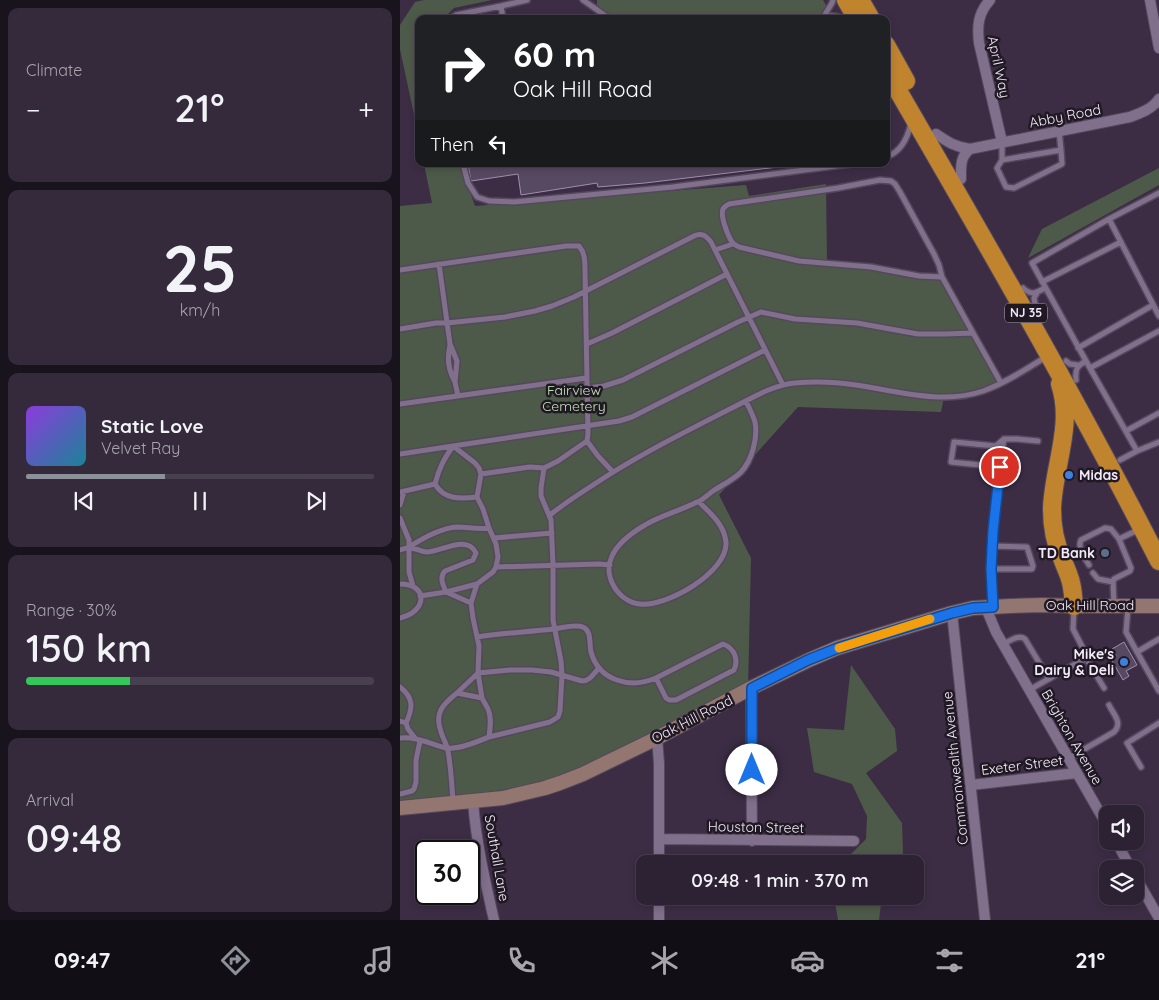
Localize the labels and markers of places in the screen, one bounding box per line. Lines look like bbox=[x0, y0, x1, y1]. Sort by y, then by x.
pin bbox=[979, 446, 1021, 488]
place label: Midas bbox=[1079, 466, 1118, 484]
marker: Midas bbox=[1063, 469, 1075, 481]
place label: TD Bank bbox=[1038, 544, 1095, 562]
marker: TD Bank bbox=[1099, 547, 1111, 559]
place label: Mike's Dairy & Deli bbox=[1034, 645, 1114, 679]
marker: Mike's Dairy & Deli bbox=[1118, 656, 1130, 668]

